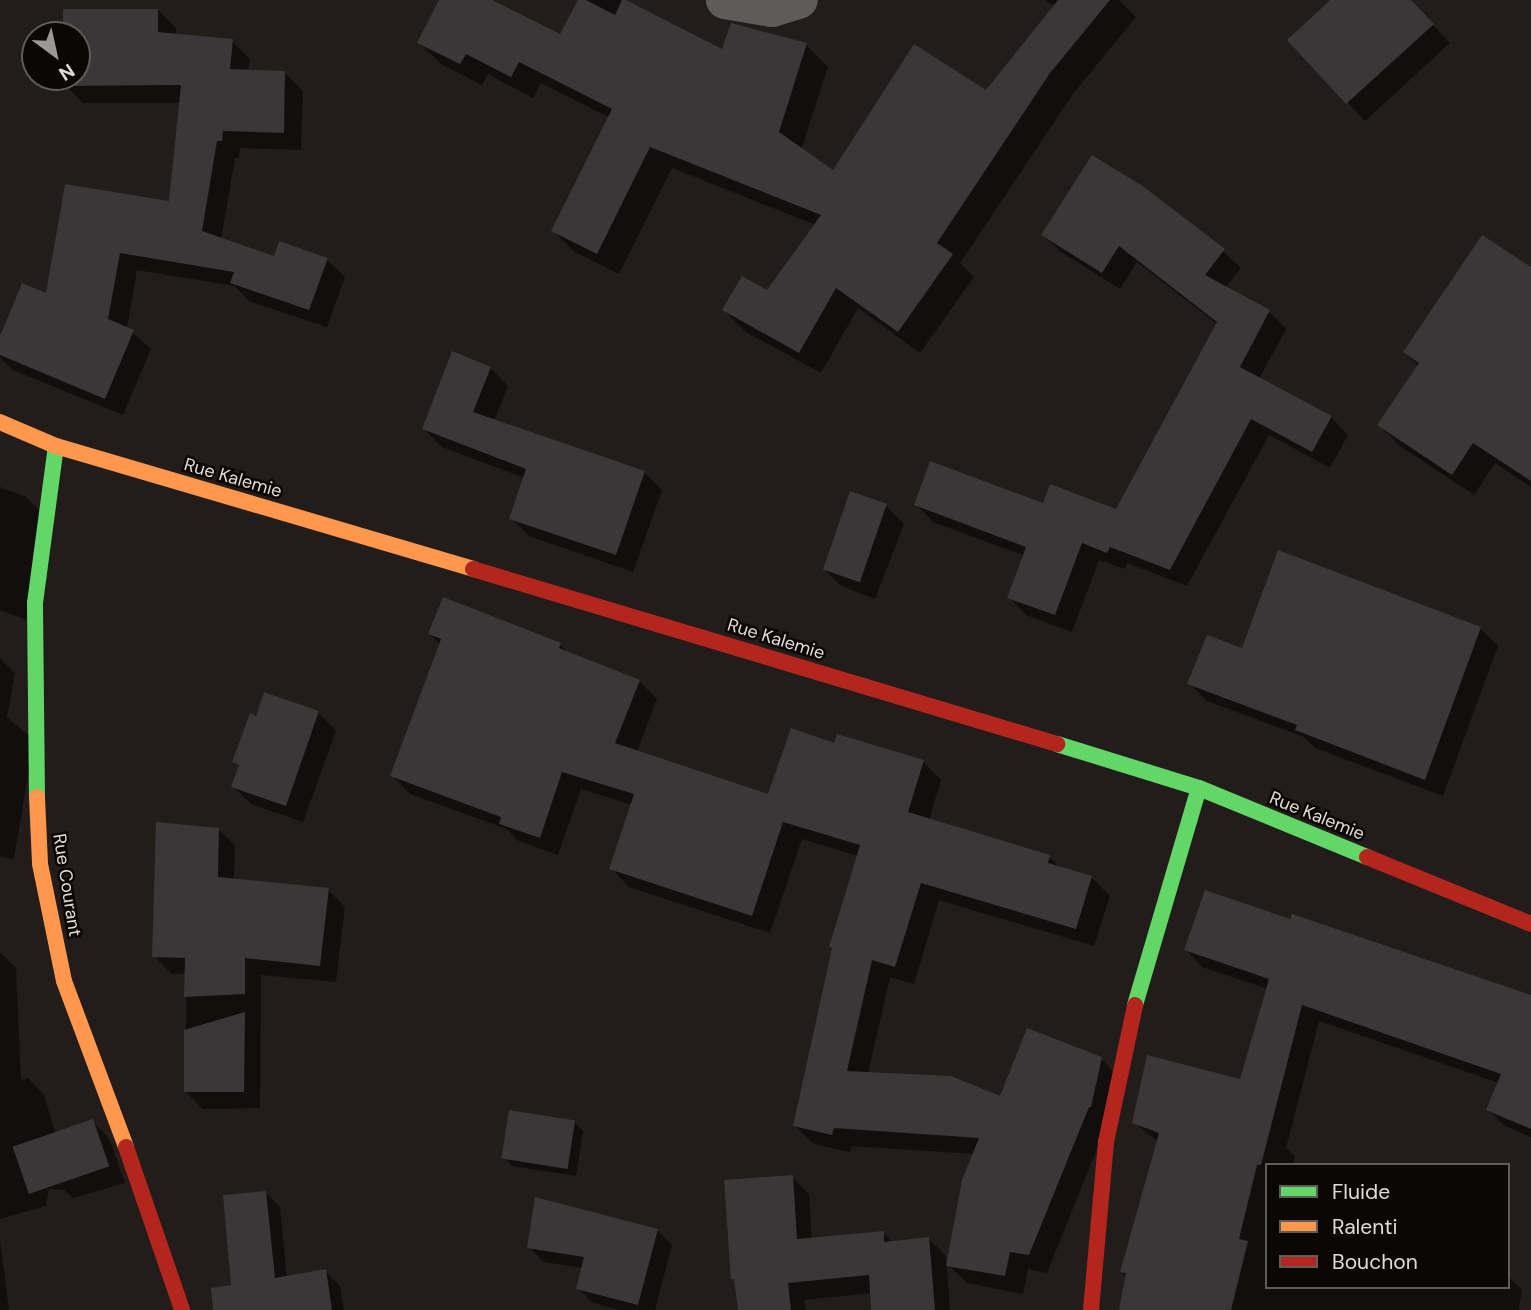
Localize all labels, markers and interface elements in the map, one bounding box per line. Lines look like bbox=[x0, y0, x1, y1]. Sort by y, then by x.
north arrow bbox=[21, 21, 91, 91]
text: N bbox=[54, 58, 79, 87]
street label: Rue Kalemie bbox=[182, 454, 284, 502]
street label: Rue Kalemie bbox=[725, 614, 827, 664]
street label: Rue Kalemie bbox=[1266, 787, 1368, 845]
street label: Rue Courant bbox=[48, 832, 86, 938]
legend bbox=[1265, 1163, 1510, 1289]
text: Fluide bbox=[1332, 1178, 1390, 1206]
text: Ralenti bbox=[1332, 1213, 1398, 1241]
text: Bouchon bbox=[1332, 1248, 1418, 1276]

